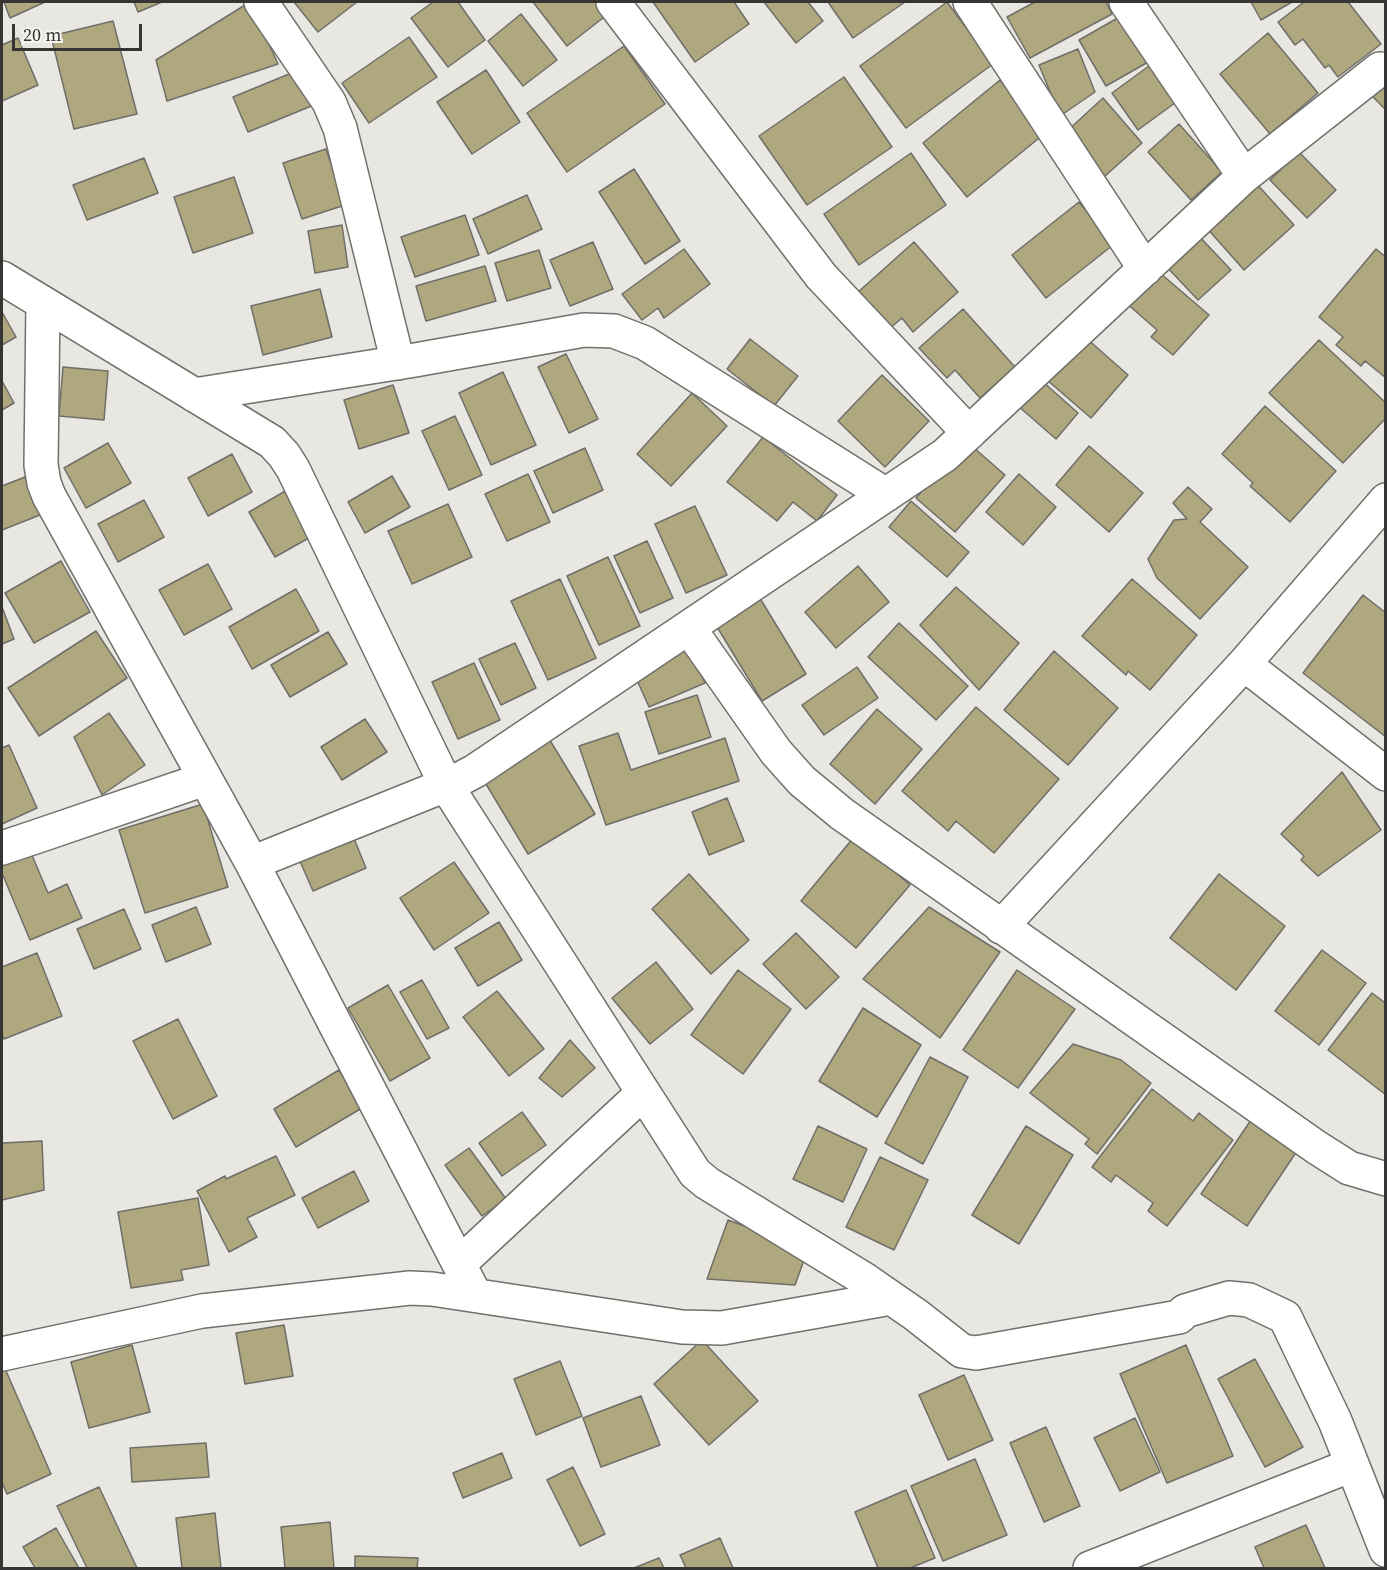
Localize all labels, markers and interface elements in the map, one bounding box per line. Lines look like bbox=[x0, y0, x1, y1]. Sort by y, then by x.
scale bar bbox=[15, 12, 146, 50]
text: 20 m bbox=[23, 22, 61, 47]

